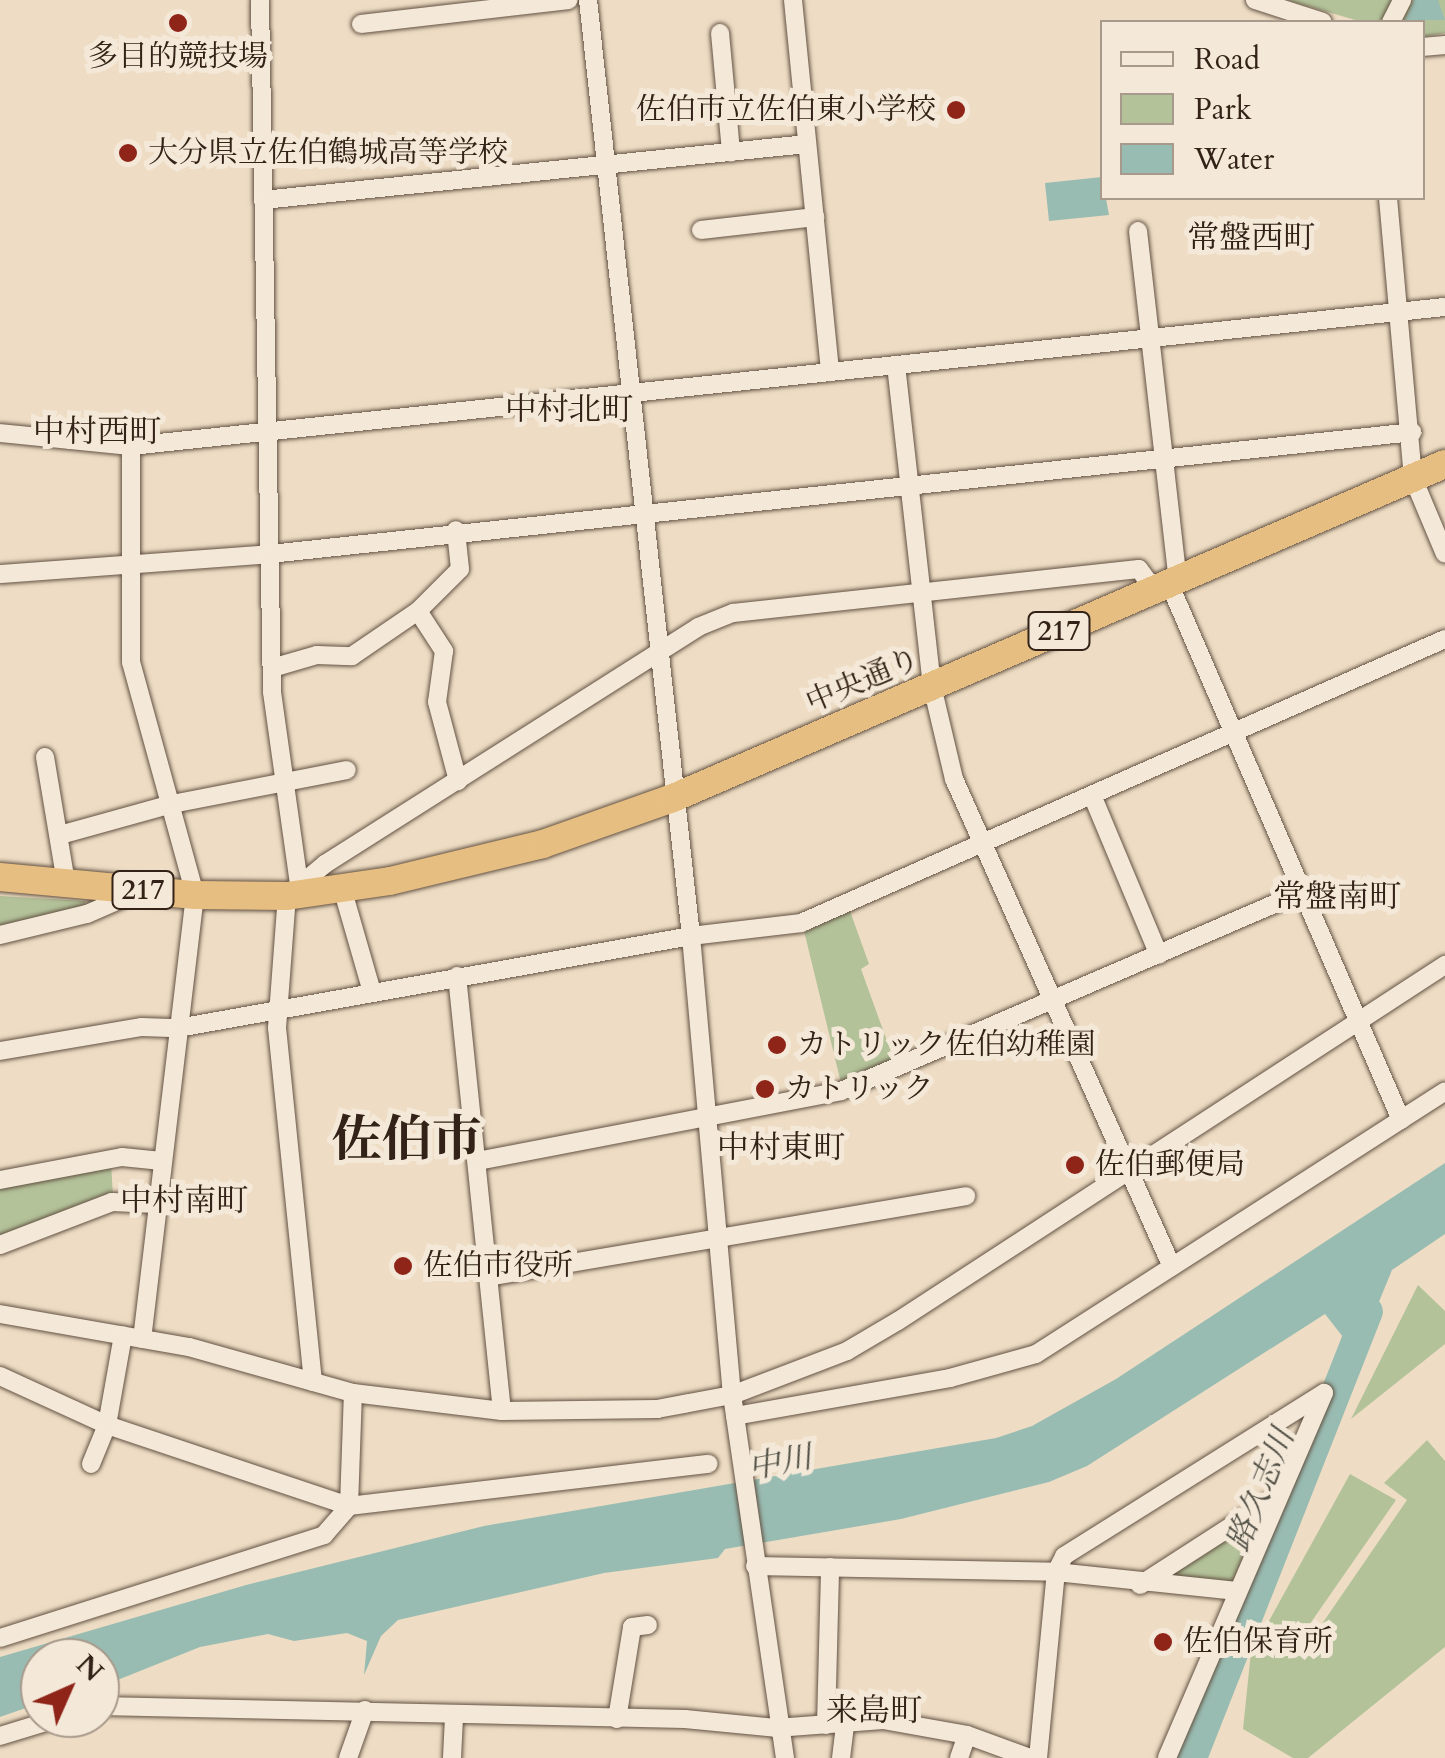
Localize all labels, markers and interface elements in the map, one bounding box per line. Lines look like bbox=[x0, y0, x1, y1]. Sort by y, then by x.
marker: 多目的競技場 bbox=[167, 12, 189, 34]
legend bbox=[1100, 20, 1425, 200]
place label: 多目的競技場 bbox=[88, 39, 268, 75]
text: Road bbox=[1194, 39, 1260, 80]
text: Park bbox=[1194, 89, 1252, 130]
place label: 佐伯市立佐伯東小学校 bbox=[636, 92, 936, 128]
marker: 佐伯市立佐伯東小学校 bbox=[945, 99, 967, 121]
place label: 大分県立佐伯鶴城高等学校 bbox=[148, 135, 508, 171]
text: Water bbox=[1194, 139, 1274, 180]
marker: 大分県立佐伯鶴城高等学校 bbox=[117, 142, 139, 164]
district label: 常盤西町 bbox=[1187, 219, 1315, 257]
district label: 中村北町 bbox=[505, 391, 633, 429]
district label: 中村西町 bbox=[33, 413, 161, 451]
road number: 217 bbox=[1026, 608, 1092, 654]
street label: 中央通り bbox=[801, 641, 925, 721]
road number: 217 bbox=[110, 867, 176, 913]
district label: 常盤南町 bbox=[1273, 878, 1401, 916]
place label: カトリック佐伯幼稚園 bbox=[797, 1027, 1097, 1063]
marker: カトリック佐伯幼稚園 bbox=[766, 1034, 788, 1056]
place label: カトリック bbox=[785, 1071, 935, 1107]
marker: カトリック bbox=[754, 1078, 776, 1100]
district label: 佐伯市 bbox=[332, 1111, 482, 1171]
district label: 中村東町 bbox=[717, 1129, 845, 1167]
place label: 佐伯郵便局 bbox=[1095, 1147, 1245, 1183]
marker: 佐伯郵便局 bbox=[1064, 1154, 1086, 1176]
district label: 中村南町 bbox=[120, 1182, 248, 1220]
place label: 佐伯市役所 bbox=[423, 1248, 573, 1284]
marker: 佐伯市役所 bbox=[392, 1255, 414, 1277]
water label: 路久志川 bbox=[1219, 1423, 1303, 1557]
water label: 中川 bbox=[745, 1438, 815, 1488]
place label: 佐伯保育所 bbox=[1183, 1624, 1333, 1660]
marker: 佐伯保育所 bbox=[1152, 1631, 1174, 1653]
north arrow bbox=[20, 1638, 120, 1738]
text: N bbox=[68, 1646, 112, 1690]
district label: 来島町 bbox=[826, 1692, 922, 1730]

